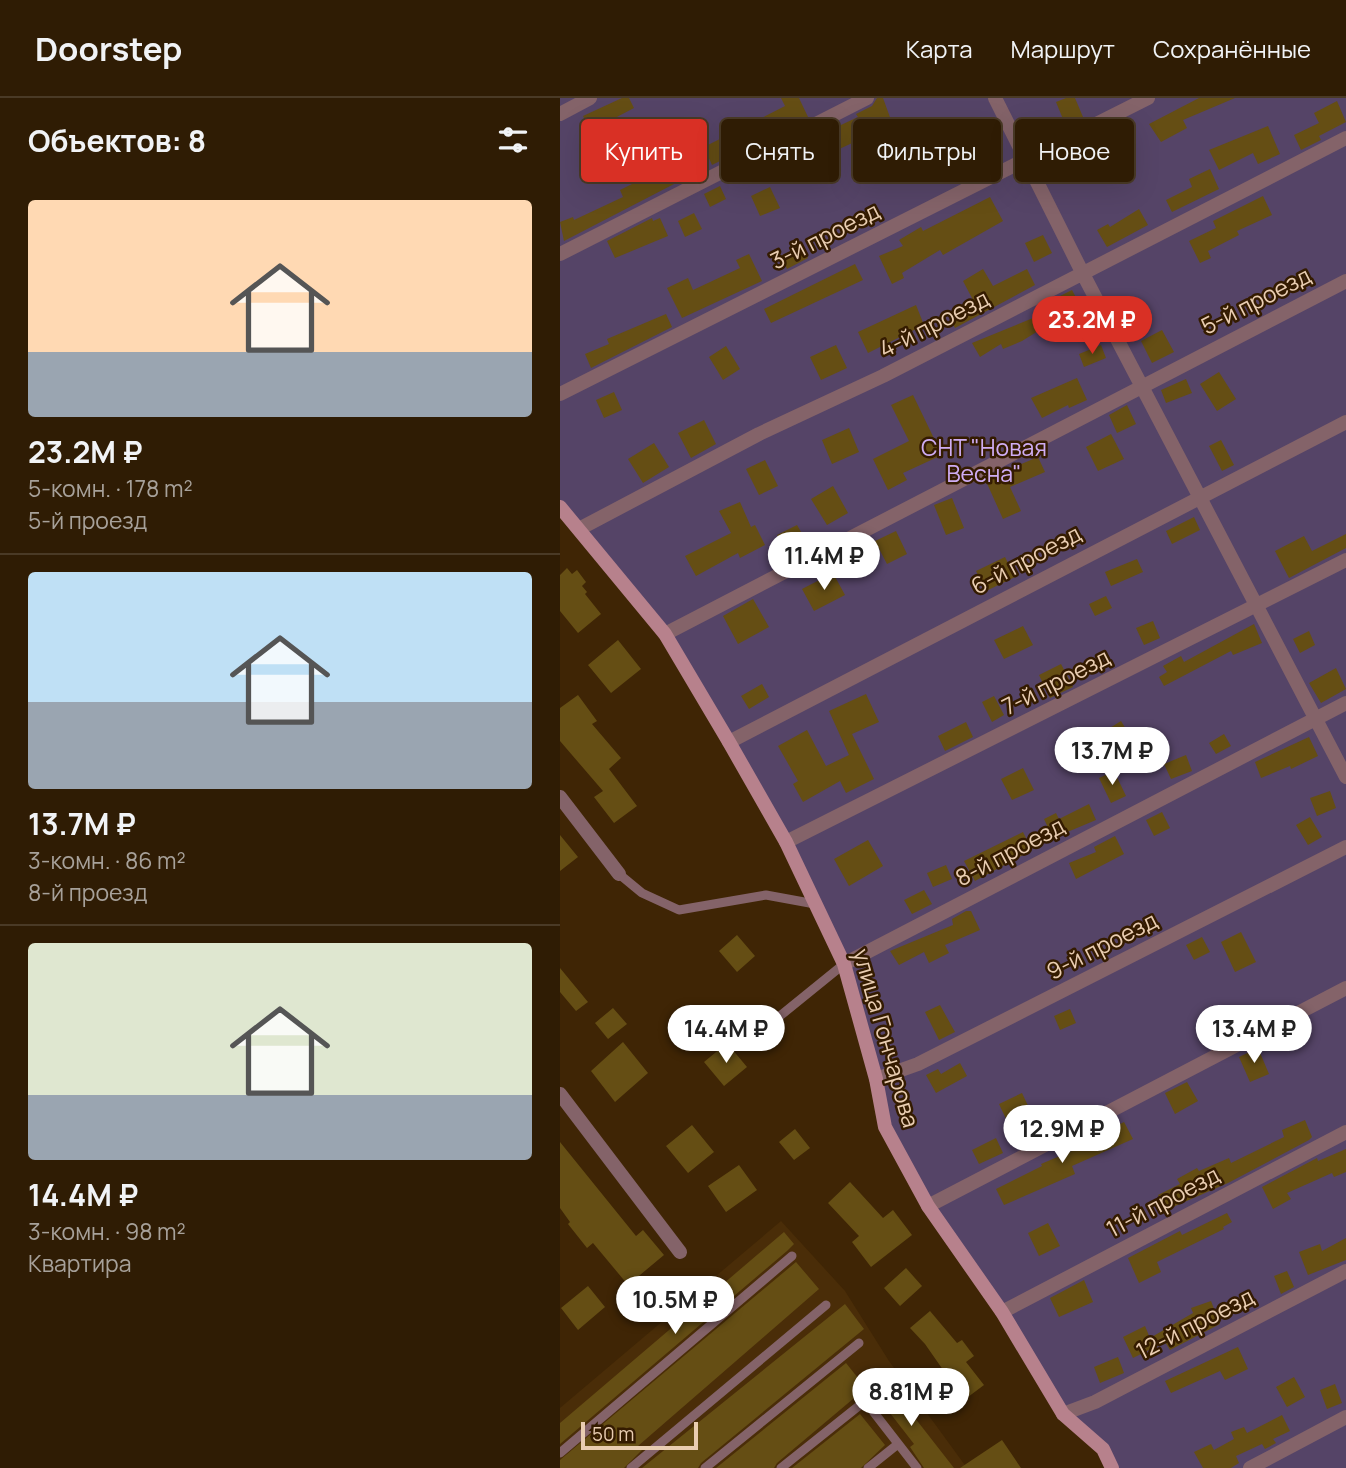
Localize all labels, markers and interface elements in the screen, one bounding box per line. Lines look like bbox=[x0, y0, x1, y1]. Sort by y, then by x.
text: Doorstep bbox=[35, 26, 182, 71]
text: Карта bbox=[906, 32, 973, 65]
text: Маршрут bbox=[1011, 32, 1115, 65]
text: Сохранённые bbox=[1153, 32, 1311, 65]
chip: Купить bbox=[581, 119, 707, 182]
chip: Снять bbox=[721, 119, 839, 182]
chip: Фильтры bbox=[853, 119, 1001, 182]
chip: Новое bbox=[1015, 119, 1134, 182]
text: Объектов: 8 bbox=[28, 120, 206, 161]
icon: filters bbox=[494, 121, 532, 159]
street label: 3-й проезд bbox=[764, 194, 885, 276]
icon: home bbox=[217, 245, 343, 371]
street label: 5-й проезд bbox=[1195, 259, 1316, 341]
street label: 4-й проезд bbox=[873, 282, 994, 365]
pin: 23.2M ₽ bbox=[1027, 296, 1157, 356]
text: 23.2M ₽ bbox=[1048, 303, 1136, 335]
text: 23.2M ₽ bbox=[28, 431, 142, 472]
park label: СНТ "Новая Весна" bbox=[921, 431, 1047, 489]
text: 5-комн. · 178 m² bbox=[28, 472, 193, 504]
text: 5-й проезд bbox=[28, 504, 147, 536]
street label: 6-й проезд bbox=[965, 517, 1086, 601]
pin: 11.4M ₽ bbox=[759, 532, 889, 592]
text: 11.4M ₽ bbox=[784, 539, 864, 571]
icon: home bbox=[217, 617, 343, 743]
street label: 7-й проезд bbox=[996, 640, 1115, 722]
pin: 13.7M ₽ bbox=[1047, 728, 1177, 787]
text: 13.7M ₽ bbox=[1071, 734, 1153, 766]
text: 13.7M ₽ bbox=[28, 803, 136, 844]
street label: 8-й проезд bbox=[949, 809, 1070, 893]
text: 3-комн. · 86 m² bbox=[28, 844, 186, 876]
text: 8-й проезд bbox=[28, 876, 147, 908]
street label: 9-й проезд bbox=[1041, 903, 1163, 987]
street label: улица Гончарова bbox=[846, 945, 928, 1131]
icon: home bbox=[217, 988, 343, 1114]
pin: 14.4M ₽ bbox=[661, 1006, 791, 1065]
pin: 13.4M ₽ bbox=[1189, 1006, 1319, 1065]
text: 14.4M ₽ bbox=[684, 1012, 768, 1044]
text: 13.4M ₽ bbox=[1212, 1012, 1296, 1044]
pin: 12.9M ₽ bbox=[997, 1105, 1127, 1165]
text: 12.9M ₽ bbox=[1019, 1112, 1105, 1144]
street label: 11-й проезд bbox=[1100, 1158, 1225, 1244]
text: 14.4M ₽ bbox=[28, 1174, 138, 1215]
text: 3-комн. · 98 m² bbox=[28, 1215, 186, 1247]
text: Квартира bbox=[28, 1247, 132, 1279]
pin: 10.5M ₽ bbox=[610, 1276, 740, 1336]
street label: 12-й проезд bbox=[1130, 1280, 1259, 1366]
text: 10.5M ₽ bbox=[632, 1283, 718, 1315]
pin: 8.81M ₽ bbox=[846, 1368, 976, 1428]
text: 8.81M ₽ bbox=[868, 1375, 954, 1407]
scale bar bbox=[581, 1419, 698, 1451]
text: 50 m bbox=[592, 1421, 634, 1447]

